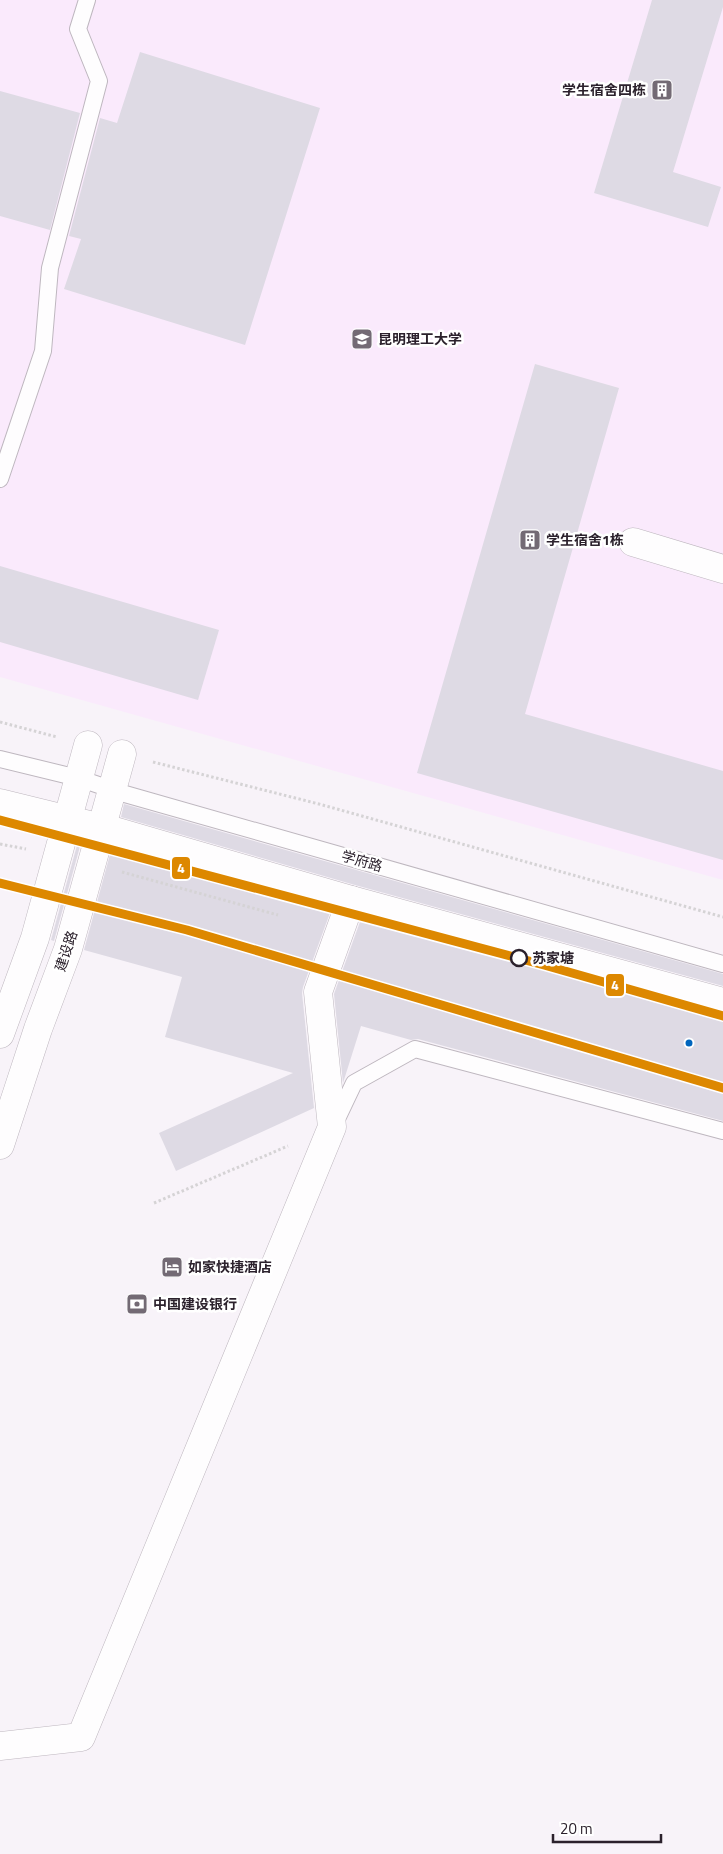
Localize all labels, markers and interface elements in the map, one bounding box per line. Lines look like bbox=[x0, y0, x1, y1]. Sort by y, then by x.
building icon: 学生宿舍四栋 bbox=[650, 78, 674, 102]
place label: 学生宿舍四栋 bbox=[562, 79, 646, 100]
school or university icon: 昆明理工大学 bbox=[350, 327, 374, 351]
place label: 昆明理工大学 bbox=[378, 328, 462, 349]
building icon: 学生宿舍1栋 bbox=[518, 528, 542, 552]
place label: 学生宿舍1栋 bbox=[546, 529, 624, 550]
street label: 学府路 bbox=[339, 845, 385, 876]
line badge: 4 bbox=[171, 856, 191, 880]
text: 4 bbox=[177, 857, 185, 878]
street label: 建设路 bbox=[49, 928, 82, 974]
place label: 苏家塘 bbox=[532, 947, 574, 968]
marker: 苏家塘 bbox=[510, 949, 528, 967]
line badge: 4 bbox=[605, 973, 625, 997]
text: 4 bbox=[611, 974, 619, 995]
unlabelled marker bbox=[684, 1038, 694, 1048]
hotel icon: 如家快捷酒店 bbox=[160, 1255, 184, 1279]
place label: 如家快捷酒店 bbox=[188, 1256, 272, 1277]
bank icon: 中国建设银行 bbox=[125, 1292, 149, 1316]
place label: 中国建设银行 bbox=[153, 1293, 237, 1314]
scale bar bbox=[553, 1812, 660, 1844]
text: 20 m bbox=[560, 1817, 593, 1840]

